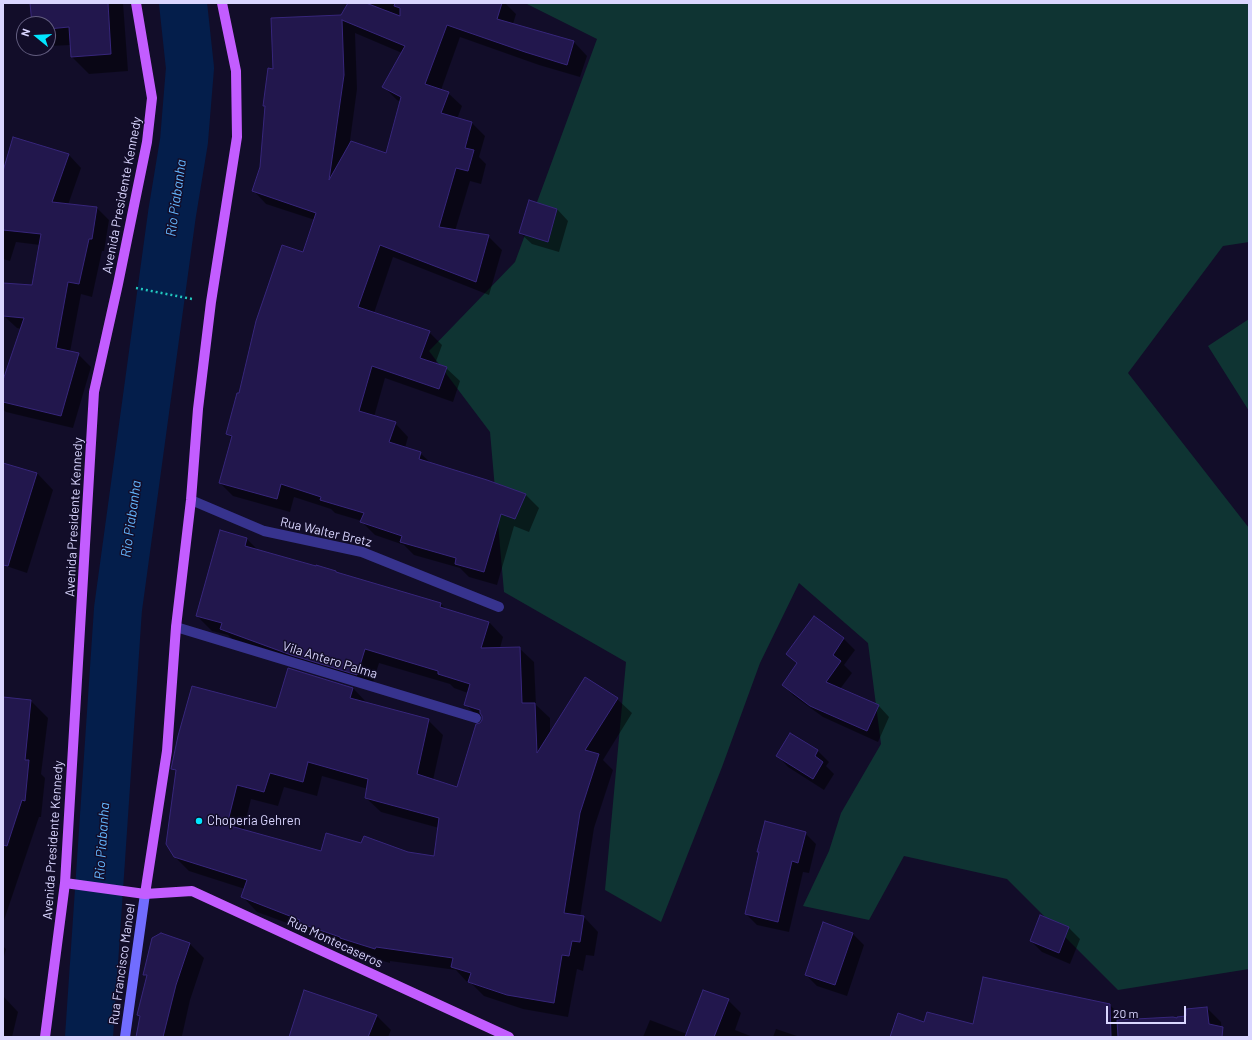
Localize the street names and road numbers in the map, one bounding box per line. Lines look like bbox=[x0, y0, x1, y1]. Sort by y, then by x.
street label: Avenida Presidente Kennedy bbox=[99, 115, 145, 275]
street label: Avenida Presidente Kennedy bbox=[62, 437, 86, 597]
street label: Rua Walter Bretz bbox=[279, 514, 373, 550]
street label: Vila Antero Palma bbox=[281, 638, 379, 682]
street label: Avenida Presidente Kennedy bbox=[40, 760, 66, 920]
street label: Rua Francisco Manoel bbox=[106, 902, 138, 1026]
street label: Rua Montecaseros bbox=[285, 913, 385, 971]

